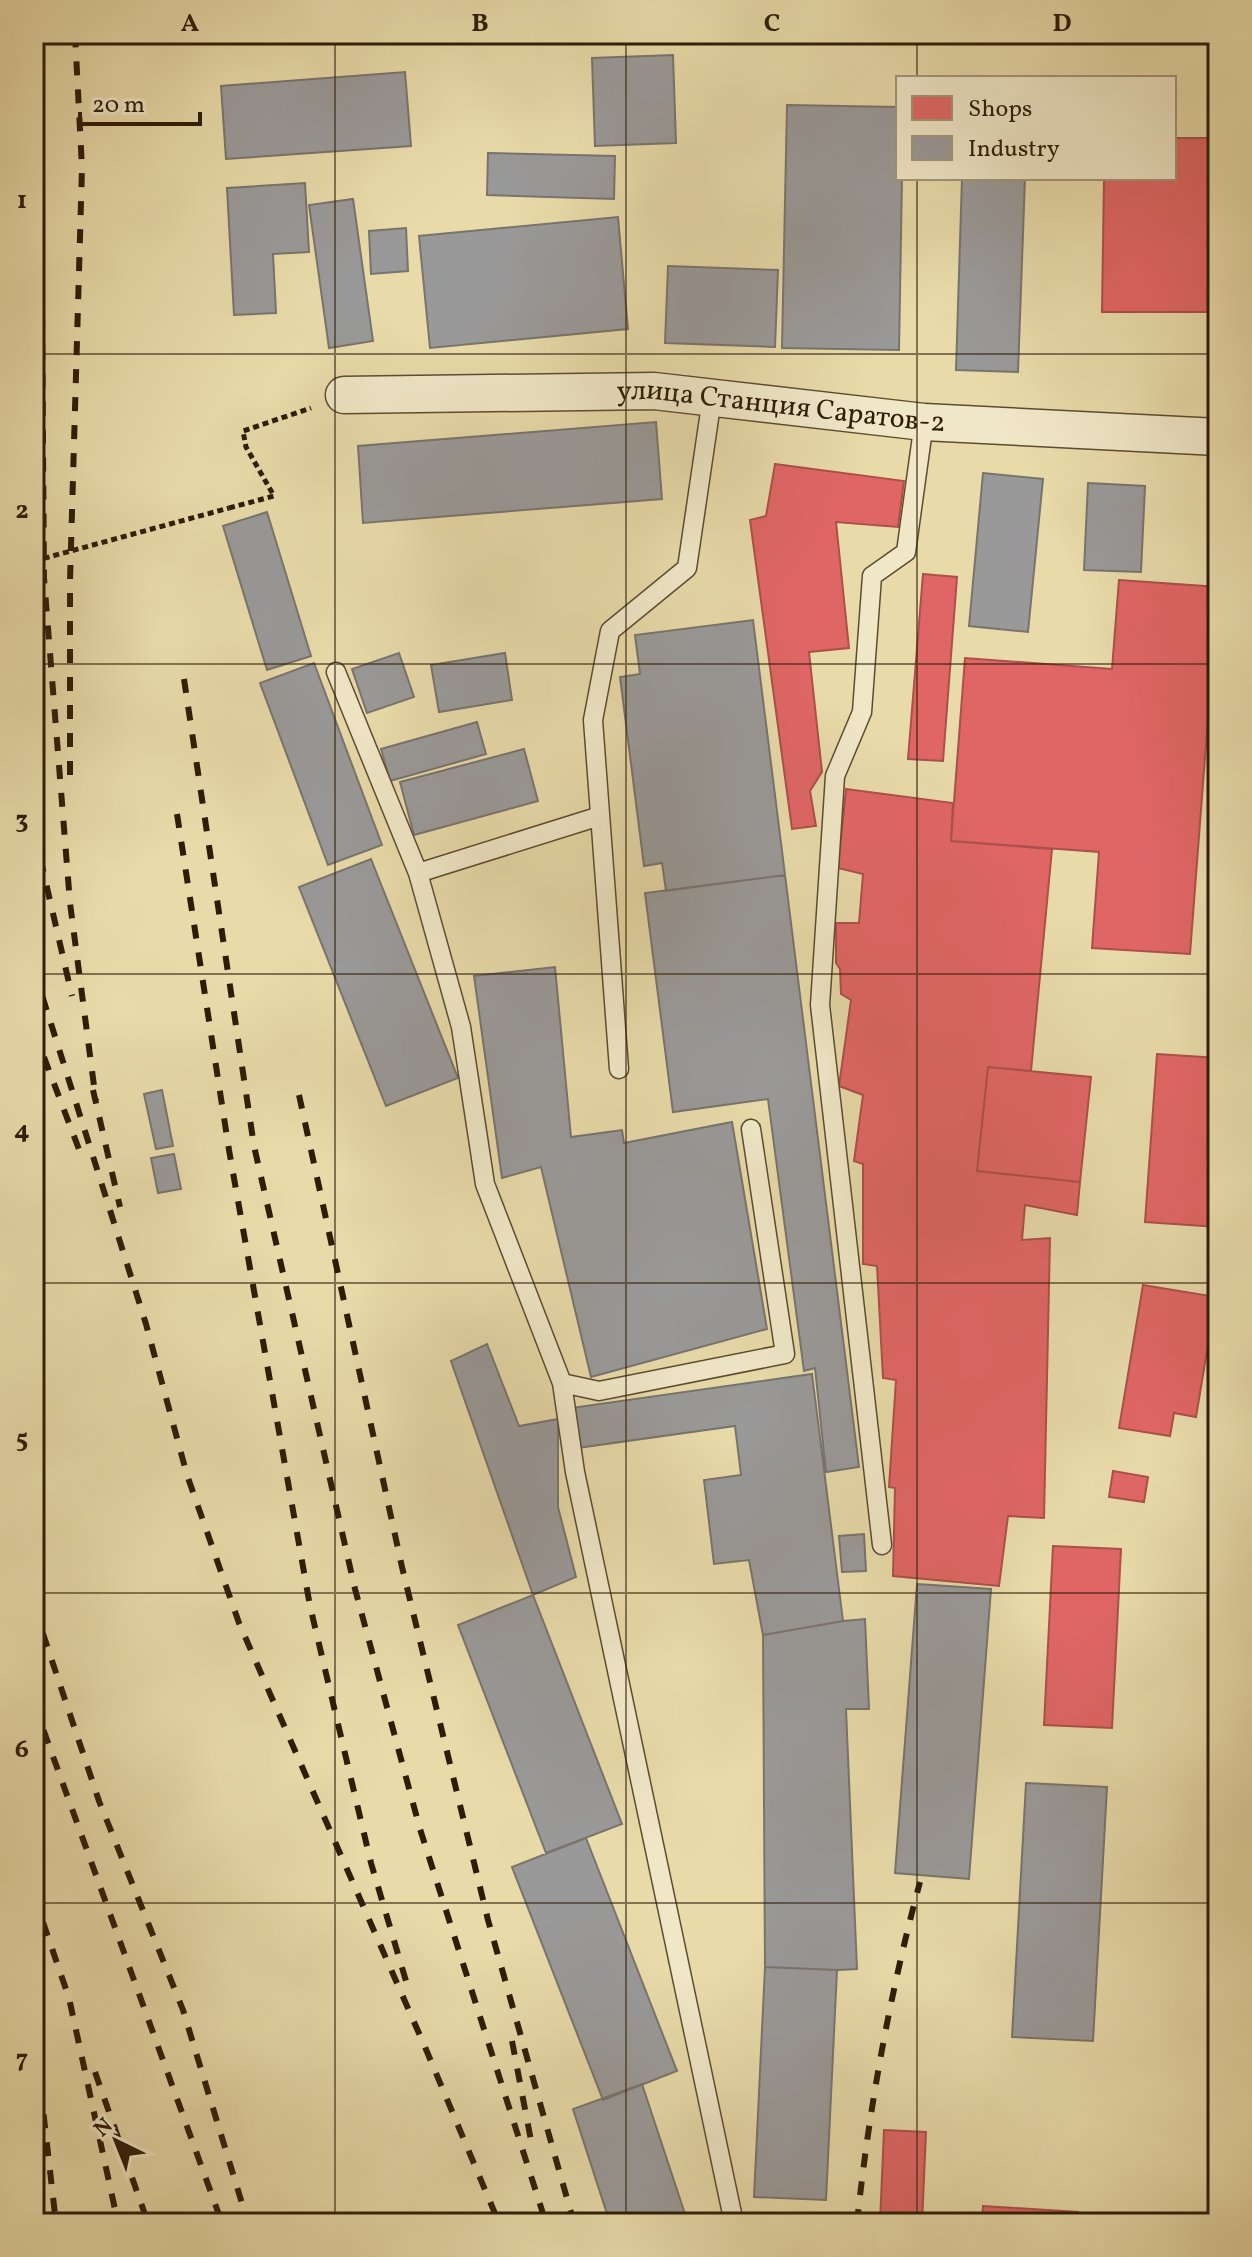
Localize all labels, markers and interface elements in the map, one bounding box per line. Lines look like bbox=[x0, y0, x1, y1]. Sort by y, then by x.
text: A bbox=[181, 6, 200, 42]
text: B bbox=[471, 6, 489, 42]
text: C bbox=[764, 6, 780, 42]
text: D bbox=[1052, 6, 1072, 42]
scale bar bbox=[80, 76, 200, 126]
legend bbox=[896, 76, 1176, 180]
text: 20 m bbox=[92, 89, 145, 123]
text: Shops bbox=[968, 93, 1032, 127]
text: Industry bbox=[968, 133, 1060, 167]
text: 1 bbox=[17, 183, 27, 219]
street label: улица Станция Саратов-2 bbox=[616, 371, 947, 443]
text: 2 bbox=[15, 493, 29, 529]
text: 3 bbox=[15, 803, 29, 839]
text: 4 bbox=[14, 1113, 30, 1149]
text: 5 bbox=[16, 1422, 28, 1458]
text: 6 bbox=[15, 1732, 29, 1768]
text: 7 bbox=[16, 2042, 28, 2078]
north arrow bbox=[76, 2101, 156, 2181]
text: N bbox=[88, 2111, 120, 2145]

